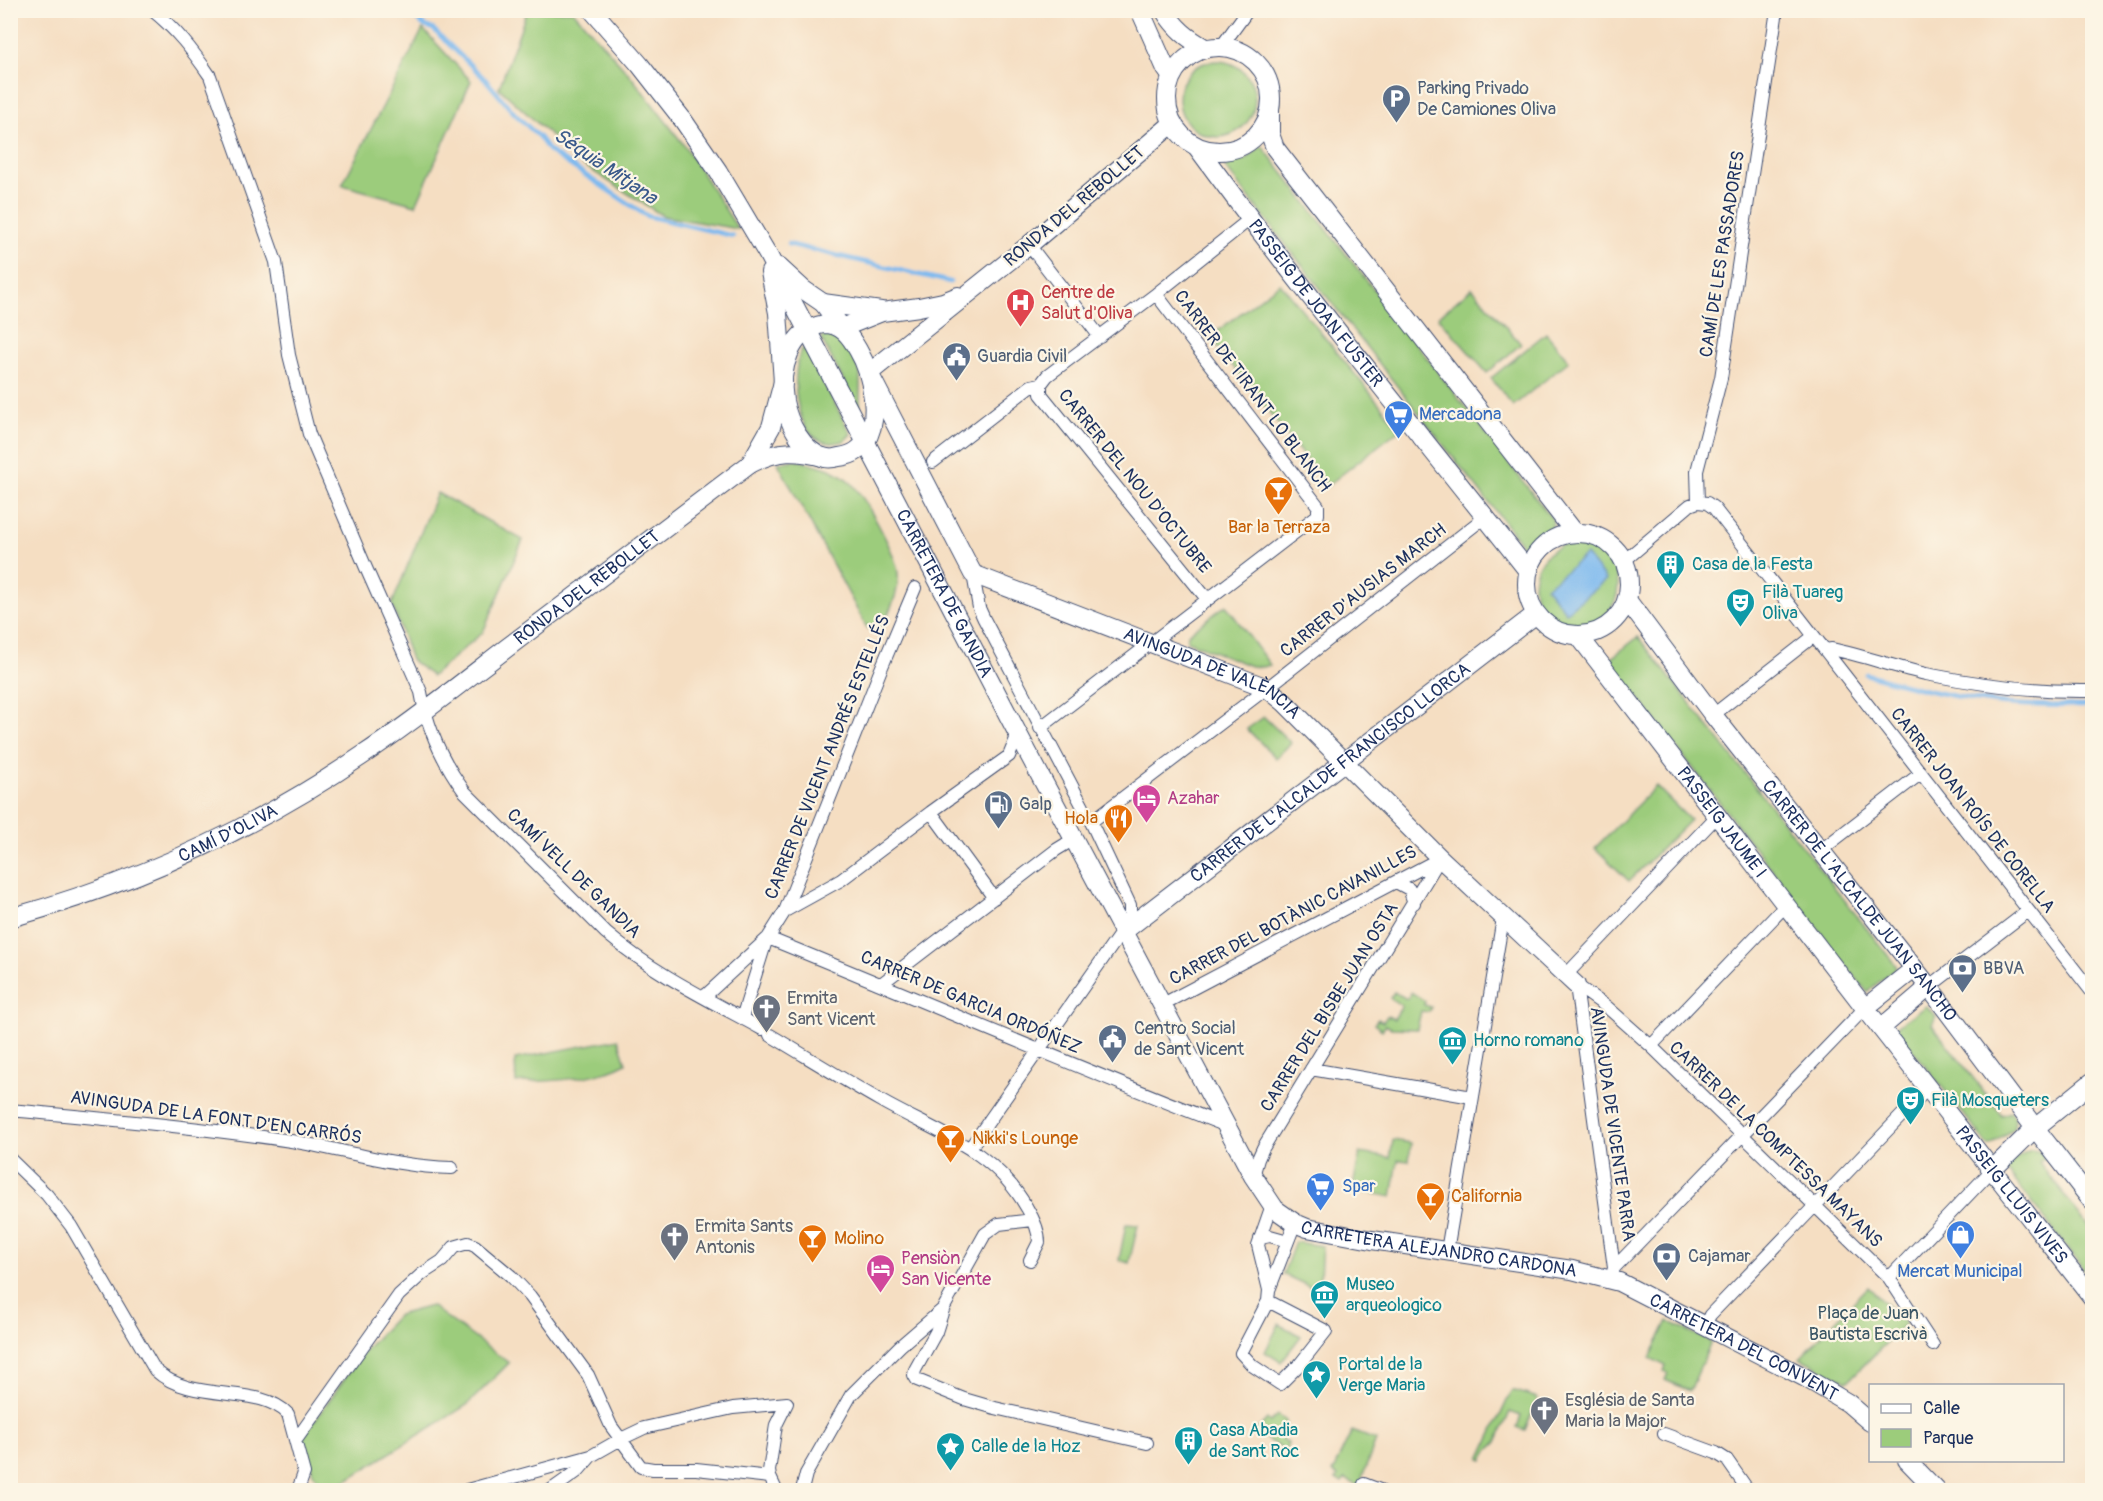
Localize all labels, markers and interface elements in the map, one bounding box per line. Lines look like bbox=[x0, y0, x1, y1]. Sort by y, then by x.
place label: Parking Privado De Camiones Oliva bbox=[1417, 77, 1556, 121]
parking icon: Parking Privado De Camiones Oliva bbox=[1380, 82, 1412, 124]
water label: Séquia Mitjana bbox=[549, 123, 663, 211]
street label: RONDA DEL REBOLLET bbox=[999, 141, 1149, 272]
street label: CAMÍ DE LES PASSADORES bbox=[1695, 149, 1750, 359]
street label: PASSEIG DE JOAN FUSTER bbox=[1243, 215, 1388, 392]
place label: Centre de Salut d'Oliva bbox=[1041, 281, 1133, 325]
hospital icon: Centre de Salut d'Oliva bbox=[1004, 286, 1036, 328]
street label: CARRER DE TIRANT LO BLANCH bbox=[1169, 286, 1336, 497]
public building icon: Guardia Civil bbox=[940, 340, 972, 382]
place label: Guardia Civil bbox=[977, 345, 1067, 368]
street label: CARRER DEL NOU D'OCTUBRE bbox=[1053, 384, 1216, 578]
supermarket icon: Mercadona bbox=[1382, 398, 1414, 440]
place label: Mercadona bbox=[1419, 403, 1501, 426]
bar icon: Bar la Terraza bbox=[1263, 474, 1295, 516]
street label: CARRETERA DE GANDIA bbox=[891, 505, 998, 682]
place label: Bar la Terraza bbox=[1228, 516, 1330, 539]
street label: CARRER D'AUSIAS MARCH bbox=[1275, 518, 1451, 663]
street label: RONDA DEL REBOLLET bbox=[509, 525, 664, 650]
building icon: Casa de la Festa bbox=[1655, 548, 1687, 590]
place label: Casa de la Festa bbox=[1692, 553, 1813, 576]
place label: Filà Tuareg Oliva bbox=[1762, 581, 1843, 625]
theatre icon: Filà Tuareg Oliva bbox=[1725, 586, 1757, 628]
street label: CARRER DE VICENT ANDRÉS ESTELLÉS bbox=[760, 612, 895, 903]
street label: AVINGUDA DE VALÈNCIA bbox=[1120, 622, 1306, 724]
street label: CARRER DE L'ALCALDE FRANCISCO LLORCA bbox=[1186, 658, 1475, 888]
street label: CARRER JOAN ROÍS DE CORELLA bbox=[1885, 703, 2060, 918]
street label: PASSEIG JAUME I bbox=[1671, 762, 1772, 883]
street label: CARRER DE L'ALCALDE JUAN SANCHO bbox=[1757, 775, 1962, 1026]
hotel icon: Azahar bbox=[1130, 782, 1162, 824]
place label: Azahar bbox=[1167, 787, 1220, 810]
fuel station icon: Galp bbox=[982, 788, 1014, 830]
place label: Galp bbox=[1019, 793, 1052, 816]
street label: CAMÍ D’OLIVA bbox=[175, 799, 282, 868]
restaurant icon: Hola bbox=[1103, 802, 1135, 844]
street label: CAMÍ VELL DE GANDIA bbox=[502, 803, 646, 943]
place label: Hola bbox=[1064, 807, 1098, 830]
street label: CARRER DEL BOTÀNIC CAVANILLES bbox=[1166, 840, 1421, 991]
street label: CARRER DEL BISBE JUAN OSTA bbox=[1255, 898, 1404, 1116]
street label: CARRER DE GARCIA ORDÓÑEZ bbox=[857, 944, 1085, 1060]
bank icon: BBVA bbox=[1946, 952, 1978, 994]
place label: BBVA bbox=[1983, 957, 2025, 980]
place label: Ermita Sant Vicent bbox=[787, 987, 876, 1031]
church icon: Ermita Sant Vicent bbox=[750, 992, 782, 1034]
street label: AVINGUDA DE VICENTE PARRA bbox=[1585, 1005, 1640, 1243]
place label: Centro Social de Sant Vicent bbox=[1134, 1017, 1245, 1061]
public building icon: Centro Social de Sant Vicent bbox=[1097, 1022, 1129, 1064]
museum icon: Horno romano bbox=[1436, 1024, 1468, 1066]
place label: Horno romano bbox=[1473, 1029, 1584, 1052]
street label: CARRER DE LA COMPTESSA MAYANS bbox=[1664, 1036, 1887, 1253]
theatre icon: Filà Mosqueters bbox=[1894, 1084, 1926, 1126]
street label: AVINGUDA DE LA FONT D'EN CARRÓS bbox=[69, 1085, 363, 1149]
place label: Filà Mosqueters bbox=[1931, 1089, 2049, 1112]
street label: PASSEIG LLUIS VIVES bbox=[1950, 1121, 2073, 1269]
bar icon: Nikki's Lounge bbox=[935, 1122, 967, 1164]
place label: Nikki's Lounge bbox=[972, 1127, 1078, 1150]
supermarket icon: Spar bbox=[1305, 1170, 1337, 1212]
place label: Spar bbox=[1342, 1175, 1376, 1198]
bar icon: California bbox=[1414, 1180, 1446, 1222]
place label: California bbox=[1451, 1185, 1522, 1208]
place label: Ermita Sants Antonis bbox=[695, 1215, 793, 1259]
street label: CARRETERA ALEJANDRO CARDONA bbox=[1297, 1216, 1579, 1283]
shop icon: Mercat Municipal bbox=[1944, 1218, 1976, 1260]
church icon: Ermita Sants Antonis bbox=[658, 1220, 690, 1262]
bar icon: Molino bbox=[797, 1222, 829, 1264]
place label: Molino bbox=[834, 1227, 884, 1250]
bank icon: Cajamar bbox=[1651, 1240, 1683, 1282]
place label: Cajamar bbox=[1688, 1245, 1751, 1268]
place label: Pensiòn San Vicente bbox=[901, 1247, 991, 1291]
hotel icon: Pensiòn San Vicente bbox=[864, 1252, 896, 1294]
place label: Mercat Municipal bbox=[1897, 1260, 2023, 1283]
place label: Museo arqueologico bbox=[1346, 1273, 1442, 1317]
museum icon: Museo arqueologico bbox=[1309, 1278, 1341, 1320]
street label: CARRETERA DEL CONVENT bbox=[1645, 1289, 1842, 1407]
park label: Plaça de Juan Bautista Escrivà bbox=[1809, 1302, 1927, 1346]
place label: Portal de la Verge Maria bbox=[1338, 1353, 1425, 1397]
place icon: Portal de la Verge Maria bbox=[1301, 1358, 1333, 1400]
legend bbox=[1869, 1384, 2064, 1462]
place label: Església de Santa Maria la Major bbox=[1565, 1389, 1695, 1433]
church icon: Església de Santa Maria la Major bbox=[1528, 1394, 1560, 1436]
text: Calle bbox=[1923, 1397, 1960, 1420]
place label: Casa Abadia de Sant Roc bbox=[1209, 1419, 1300, 1463]
building icon: Casa Abadia de Sant Roc bbox=[1172, 1424, 1204, 1466]
text: Parque bbox=[1923, 1427, 1973, 1450]
place icon: Calle de la Hoz bbox=[934, 1430, 966, 1472]
place label: Calle de la Hoz bbox=[971, 1435, 1081, 1458]

